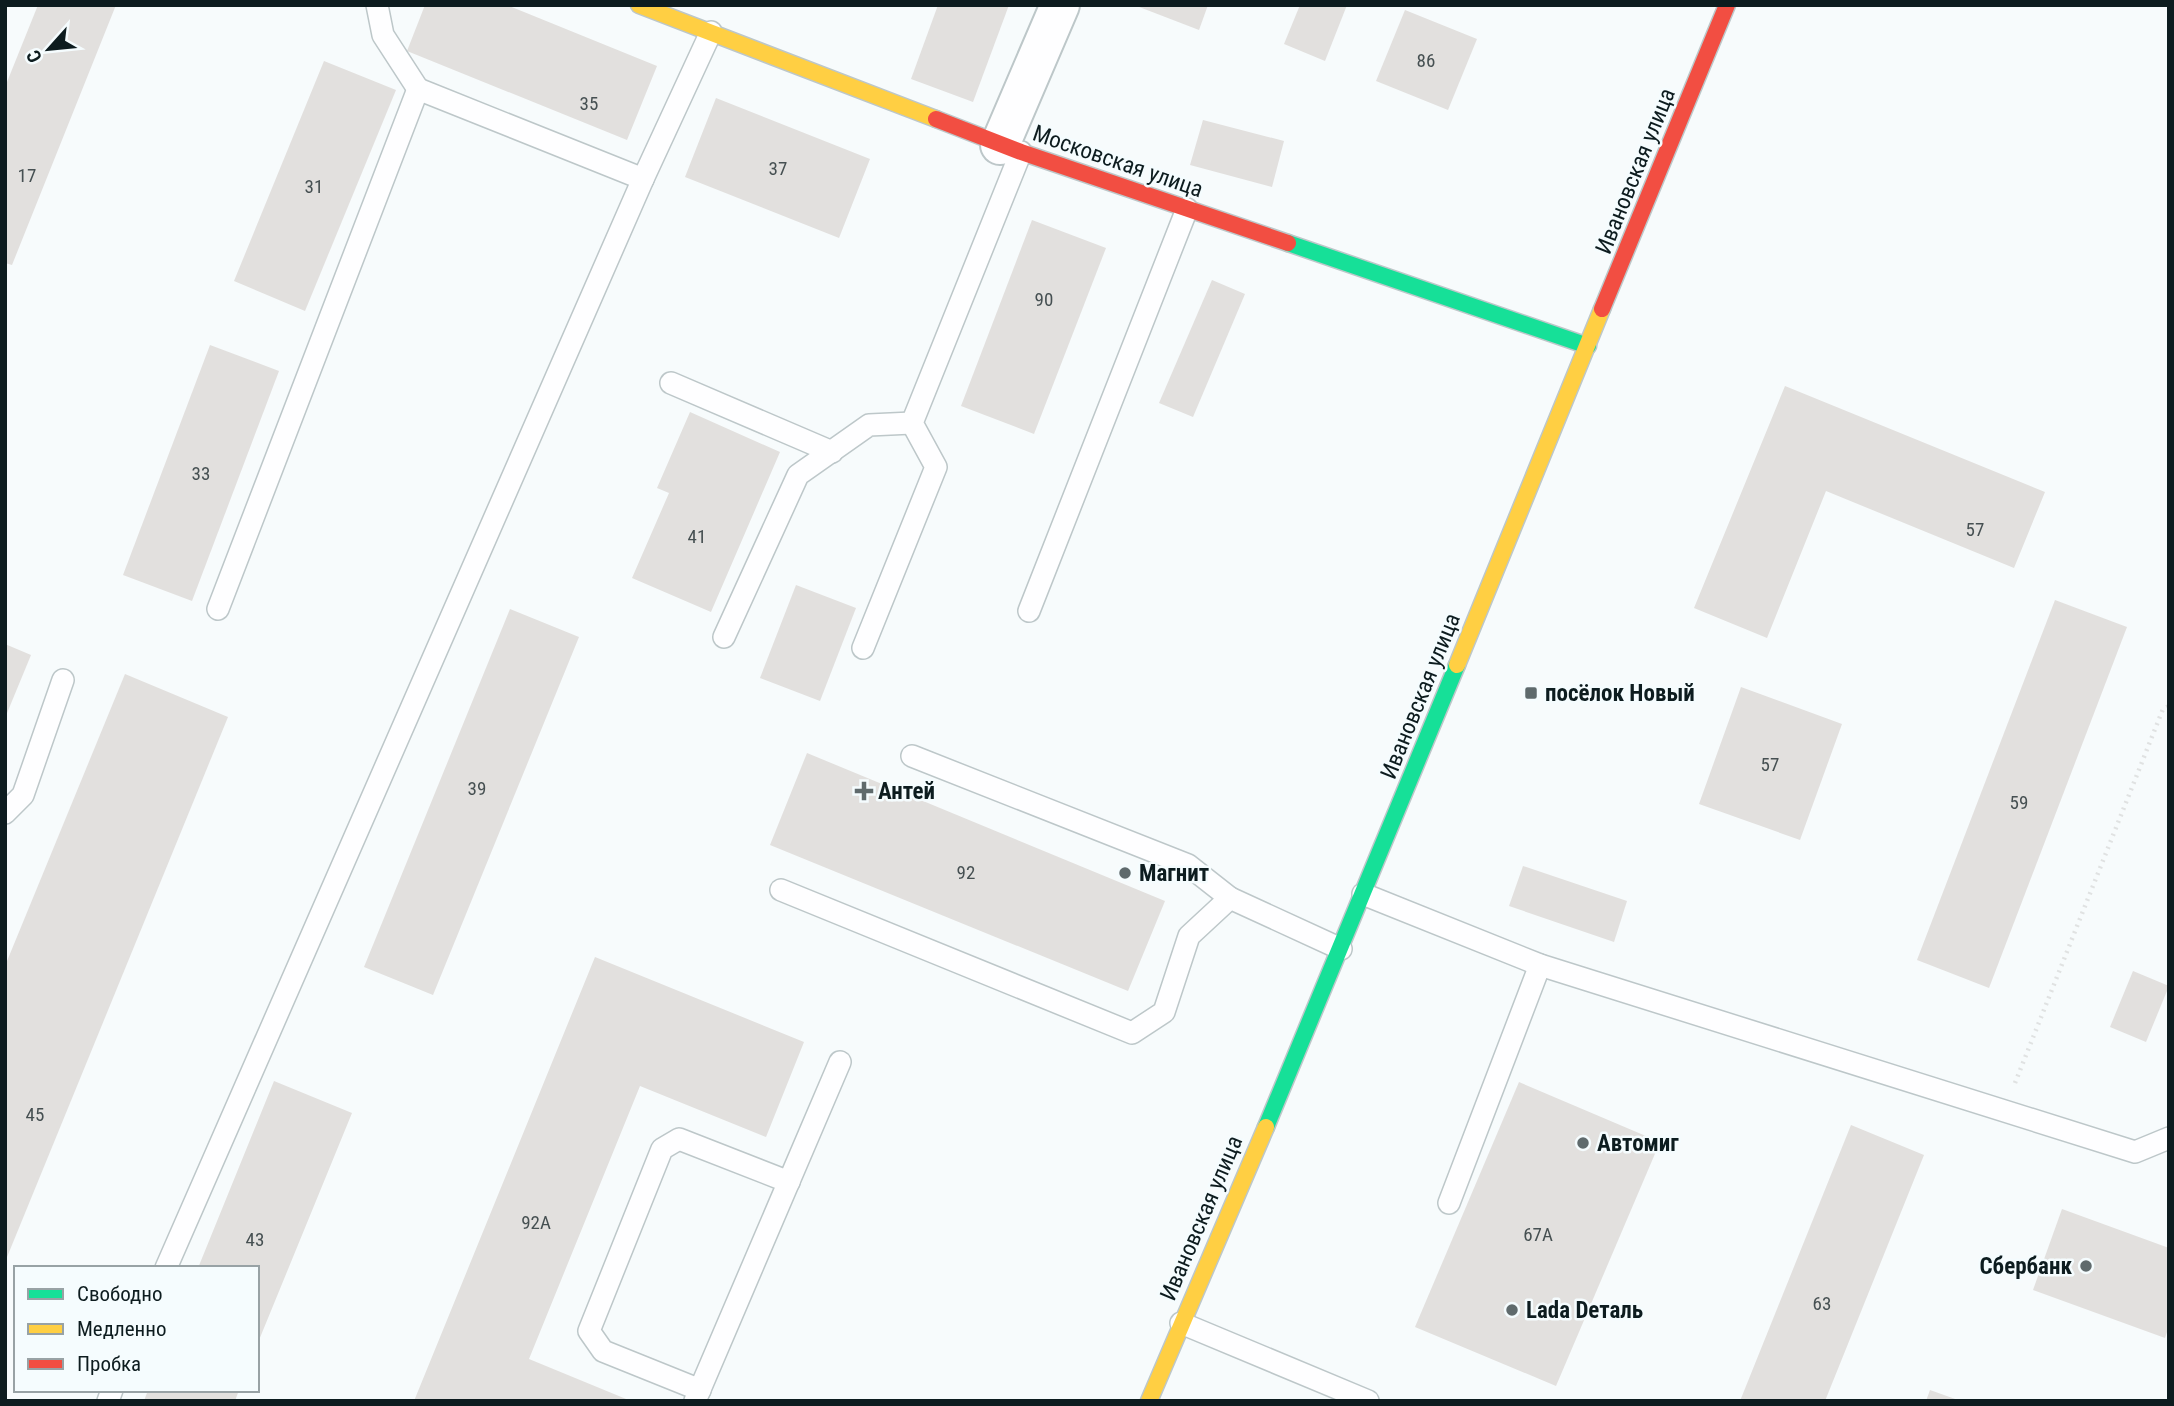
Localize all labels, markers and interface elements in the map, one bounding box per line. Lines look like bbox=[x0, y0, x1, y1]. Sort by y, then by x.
north arrow bbox=[14, 14, 84, 84]
text: С bbox=[22, 46, 47, 67]
house number: 86 bbox=[1417, 49, 1435, 72]
street label: Ивановская улица bbox=[1590, 84, 1681, 258]
house number: 35 bbox=[580, 92, 598, 115]
street label: Московская улица bbox=[1029, 120, 1206, 203]
house number: 37 bbox=[769, 157, 787, 180]
house number: 17 bbox=[18, 164, 36, 187]
house number: 31 bbox=[305, 175, 323, 198]
house number: 90 bbox=[1035, 288, 1053, 311]
house number: 33 bbox=[192, 462, 210, 485]
house number: 57 bbox=[1966, 518, 1984, 541]
house number: 41 bbox=[688, 525, 706, 548]
street label: Ивановская улица bbox=[1375, 609, 1466, 783]
place label: посёлок Новый bbox=[1545, 680, 1695, 707]
marker: посёлок Новый bbox=[1523, 685, 1539, 701]
house number: 57 bbox=[1761, 753, 1779, 776]
house number: 39 bbox=[468, 777, 486, 800]
place label: Антей bbox=[878, 778, 935, 805]
marker: Антей bbox=[856, 783, 872, 799]
house number: 59 bbox=[2010, 791, 2028, 814]
place label: Магнит bbox=[1139, 860, 1209, 887]
house number: 92 bbox=[957, 861, 975, 884]
marker: Магнит bbox=[1117, 865, 1133, 881]
house number: 45 bbox=[26, 1103, 44, 1126]
place label: Автомиг bbox=[1597, 1130, 1679, 1157]
street label: Ивановская улица bbox=[1155, 1132, 1248, 1305]
marker: Автомиг bbox=[1575, 1135, 1591, 1151]
house number: 92А bbox=[521, 1211, 551, 1234]
house number: 67А bbox=[1523, 1223, 1553, 1246]
house number: 43 bbox=[246, 1228, 264, 1251]
place label: Сбербанк bbox=[1980, 1253, 2072, 1280]
marker: Сбербанк bbox=[2078, 1258, 2094, 1274]
legend bbox=[14, 1266, 259, 1392]
text: Свободно bbox=[77, 1282, 163, 1306]
house number: 63 bbox=[1813, 1292, 1831, 1315]
place label: Lada Dеталь bbox=[1526, 1297, 1643, 1324]
marker: Lada Dеталь bbox=[1504, 1302, 1520, 1318]
text: Медленно bbox=[77, 1317, 166, 1341]
text: Пробка bbox=[77, 1352, 141, 1376]

